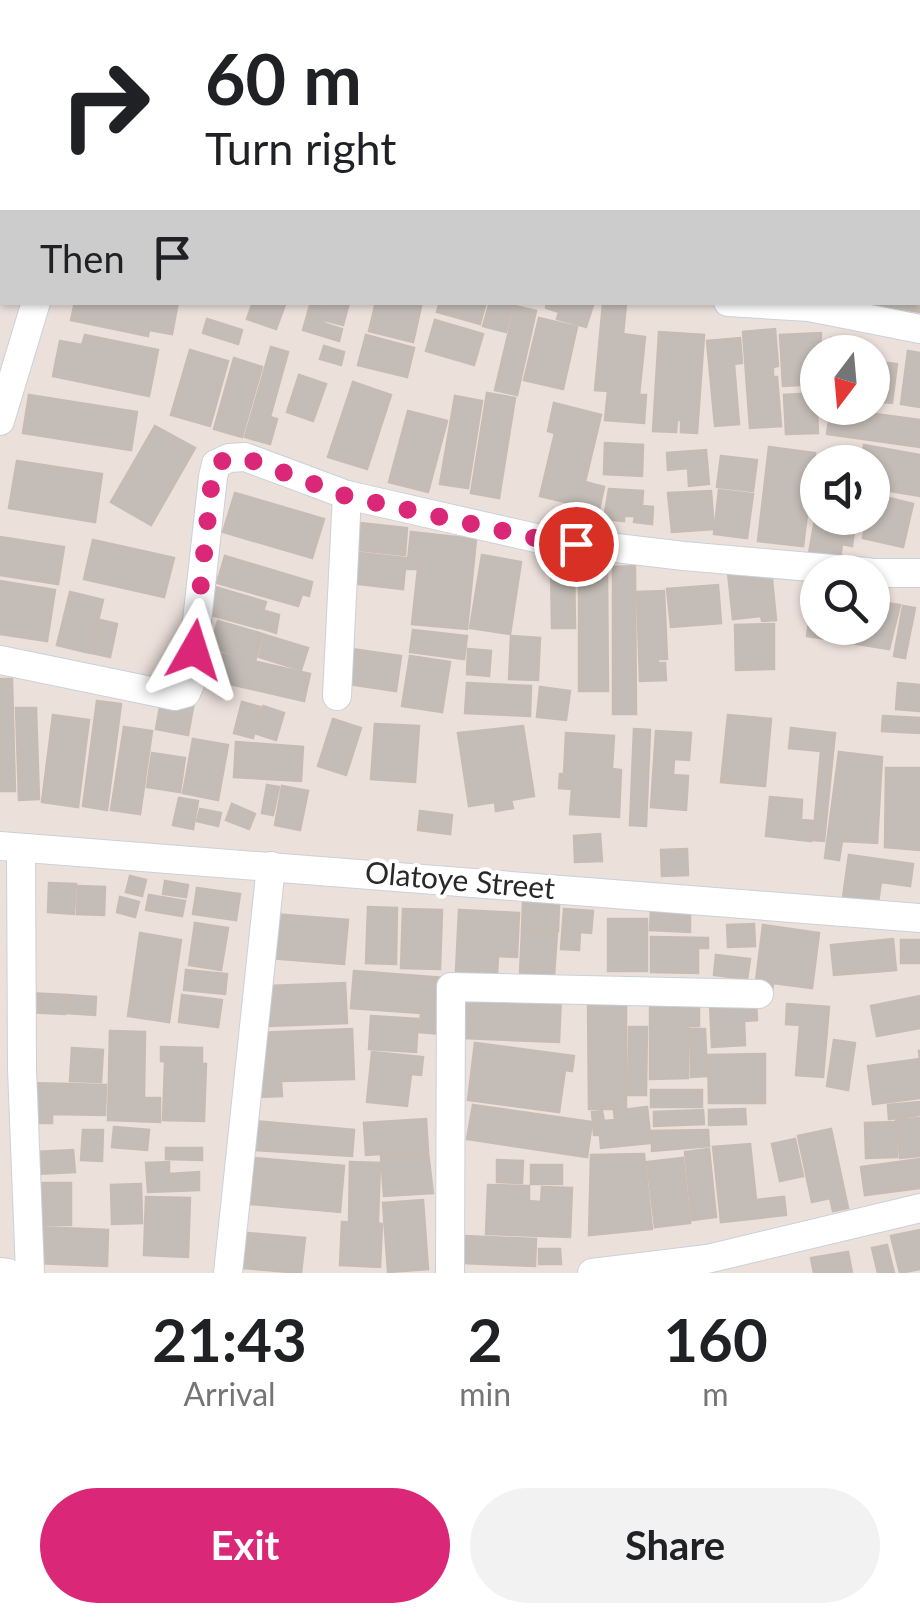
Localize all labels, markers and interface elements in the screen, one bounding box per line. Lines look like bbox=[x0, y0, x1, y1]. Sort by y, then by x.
text: 60 m bbox=[205, 36, 362, 120]
icon: right bbox=[40, 40, 170, 170]
text: Turn right bbox=[205, 121, 396, 175]
icon: arrive bbox=[145, 230, 200, 285]
text: Then bbox=[40, 235, 125, 281]
north arrow bbox=[800, 335, 890, 425]
map controls bbox=[800, 335, 890, 645]
button: sound bbox=[800, 445, 890, 535]
pin bbox=[534, 502, 619, 587]
icon: arrive bbox=[549, 517, 604, 572]
button: search bbox=[800, 555, 890, 645]
position arrow bbox=[142, 598, 246, 702]
street label: Olatoye Street bbox=[364, 853, 557, 905]
text: 21:43 bbox=[152, 1303, 307, 1375]
text: 2 bbox=[468, 1303, 503, 1375]
text: 160 bbox=[663, 1303, 768, 1375]
text: Arrival bbox=[183, 1374, 276, 1413]
text: min bbox=[459, 1374, 511, 1413]
text: m bbox=[702, 1374, 729, 1413]
button: Exit bbox=[40, 1488, 450, 1603]
button: Share bbox=[470, 1488, 880, 1603]

